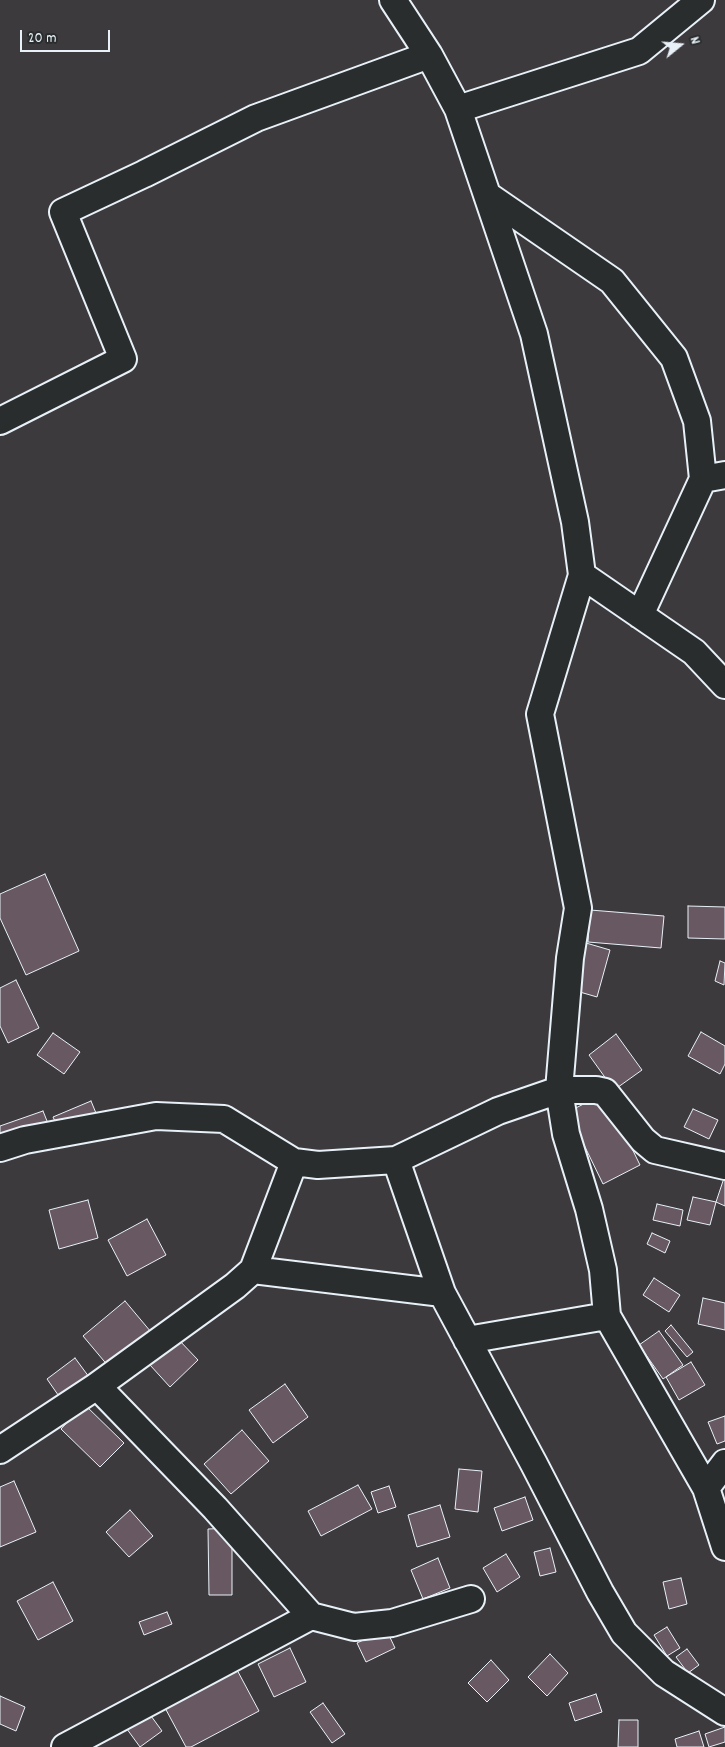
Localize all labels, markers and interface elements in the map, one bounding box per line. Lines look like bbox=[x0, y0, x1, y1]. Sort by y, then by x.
scale bar bbox=[22, 20, 112, 52]
north arrow bbox=[655, 20, 705, 70]
text: 20 m bbox=[28, 28, 56, 50]
text: N bbox=[684, 34, 705, 47]

